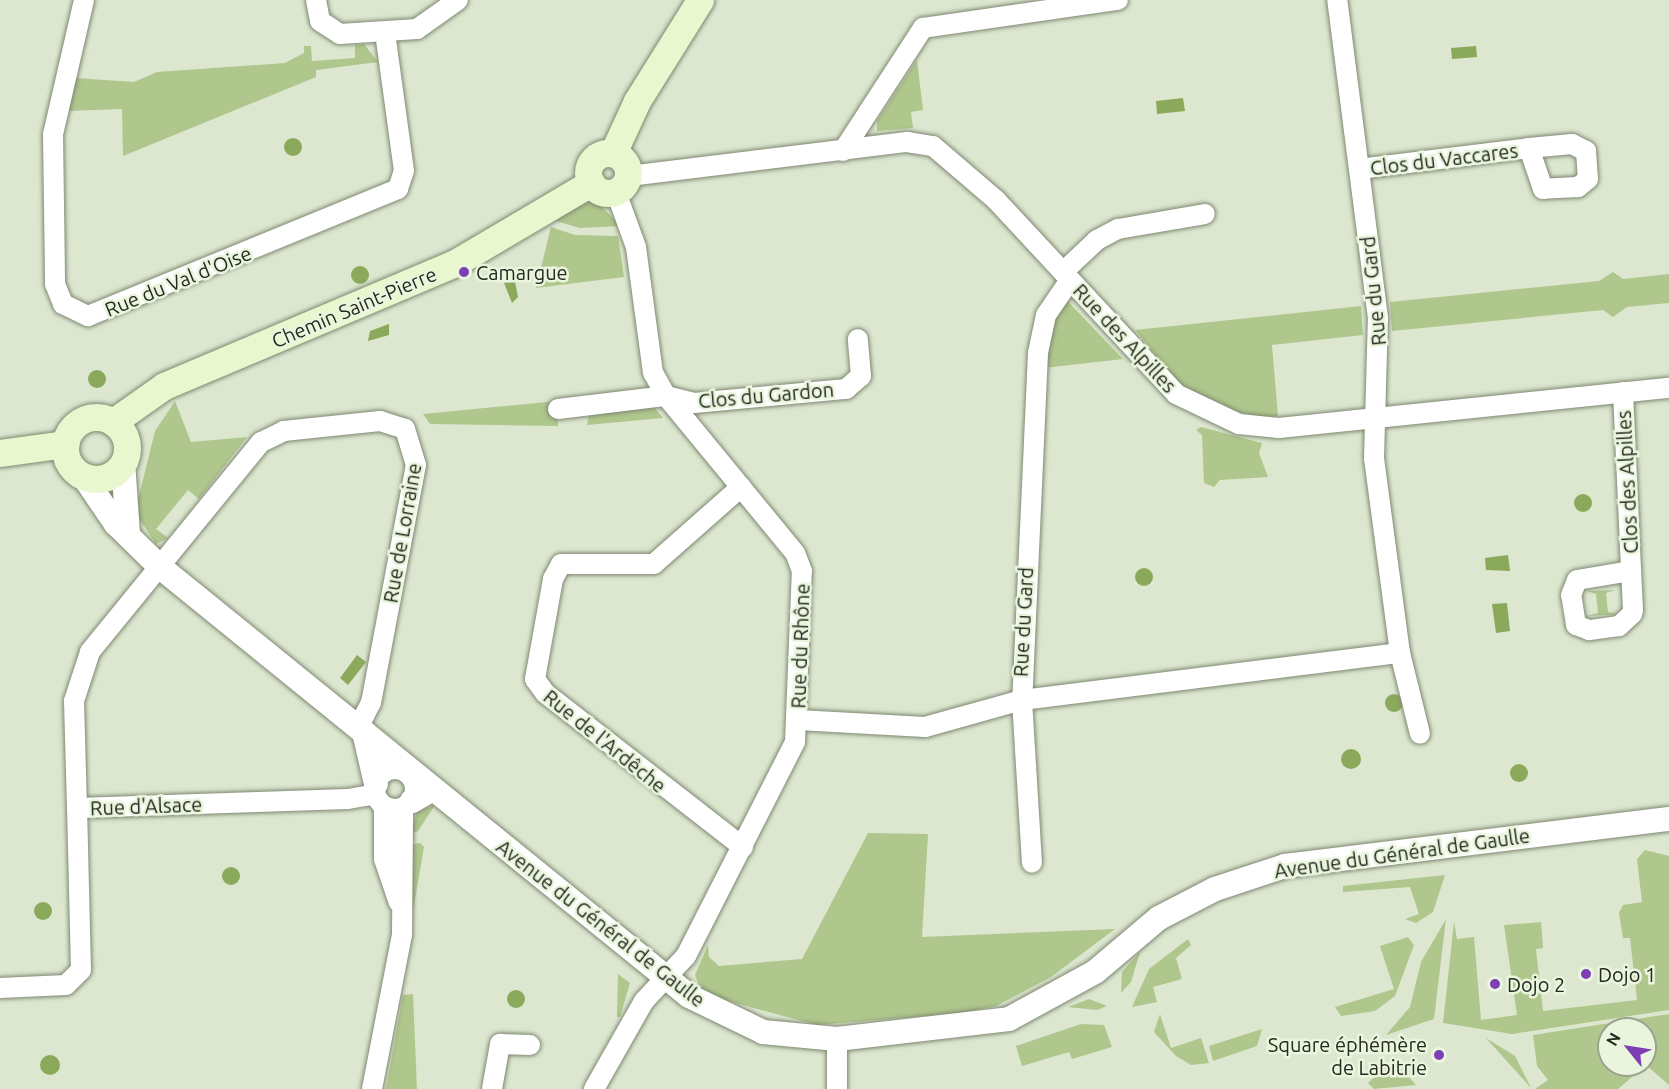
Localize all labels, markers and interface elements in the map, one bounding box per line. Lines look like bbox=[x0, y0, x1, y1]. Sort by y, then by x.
street label: Clos du Vaccares bbox=[1369, 138, 1519, 180]
street label: Rue du Gard bbox=[1355, 235, 1391, 347]
street label: Rue du Val d'Oise bbox=[101, 241, 255, 321]
place label: Camargue bbox=[476, 260, 568, 284]
street label: Chemin Saint-Pierre bbox=[268, 261, 440, 353]
marker: Camargue bbox=[457, 265, 471, 279]
street label: Rue des Alpilles bbox=[1068, 278, 1182, 398]
street label: Clos du Gardon bbox=[697, 377, 835, 413]
street label: Clos des Alpilles bbox=[1611, 410, 1643, 554]
street label: Rue de Lorraine bbox=[378, 461, 426, 605]
street label: Rue du Gard bbox=[1008, 566, 1038, 678]
street label: Rue du Rhône bbox=[786, 583, 814, 709]
street label: Rue de l'Ardêche bbox=[539, 684, 671, 798]
street label: Rue d'Alsace bbox=[90, 792, 202, 820]
street label: Avenue du Général de Gaulle bbox=[1273, 823, 1531, 883]
street label: Avenue du Général de Gaulle bbox=[492, 834, 710, 1012]
place label: Dojo 1 bbox=[1598, 962, 1656, 986]
marker: Dojo 1 bbox=[1579, 967, 1593, 981]
place label: Dojo 2 bbox=[1507, 972, 1565, 996]
marker: Dojo 2 bbox=[1488, 977, 1502, 991]
north arrow bbox=[1597, 1017, 1657, 1077]
text: N bbox=[1602, 1029, 1624, 1049]
place label: Square éphémère de Labitrie bbox=[1268, 1032, 1427, 1079]
marker: Square éphémère de Labitrie bbox=[1432, 1048, 1446, 1062]

